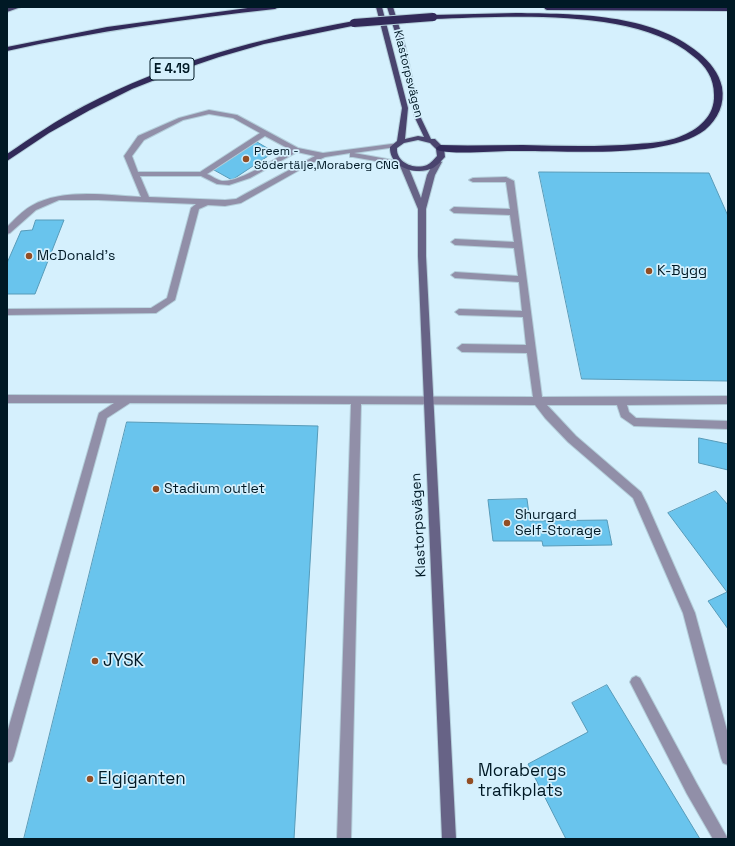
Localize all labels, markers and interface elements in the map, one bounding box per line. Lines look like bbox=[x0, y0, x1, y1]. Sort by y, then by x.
street label: Klastorpsvägen bbox=[390, 29, 426, 119]
road number: E 4.19 bbox=[150, 58, 194, 80]
place label: Preem - Södertälje,Moraberg CNG bbox=[254, 145, 399, 173]
marker: Preem - Södertälje,Moraberg CNG bbox=[241, 154, 251, 164]
place label: McDonald's bbox=[37, 248, 115, 264]
marker: McDonald's bbox=[24, 251, 34, 261]
place label: K-Bygg bbox=[657, 263, 707, 279]
marker: K-Bygg bbox=[644, 266, 654, 276]
street label: Klastorpsvägen bbox=[408, 472, 430, 578]
place label: Stadium outlet bbox=[164, 481, 265, 497]
marker: Stadium outlet bbox=[151, 484, 161, 494]
place label: Shurgard Self-Storage bbox=[515, 507, 601, 540]
marker: Shurgard Self-Storage bbox=[502, 518, 512, 528]
place label: JYSK bbox=[103, 651, 144, 671]
marker: JYSK bbox=[90, 656, 100, 666]
place label: Morabergs trafikplats bbox=[478, 761, 566, 801]
place label: Elgiganten bbox=[98, 769, 186, 789]
marker: Elgiganten bbox=[85, 774, 95, 784]
marker: Morabergs trafikplats bbox=[465, 776, 475, 786]

